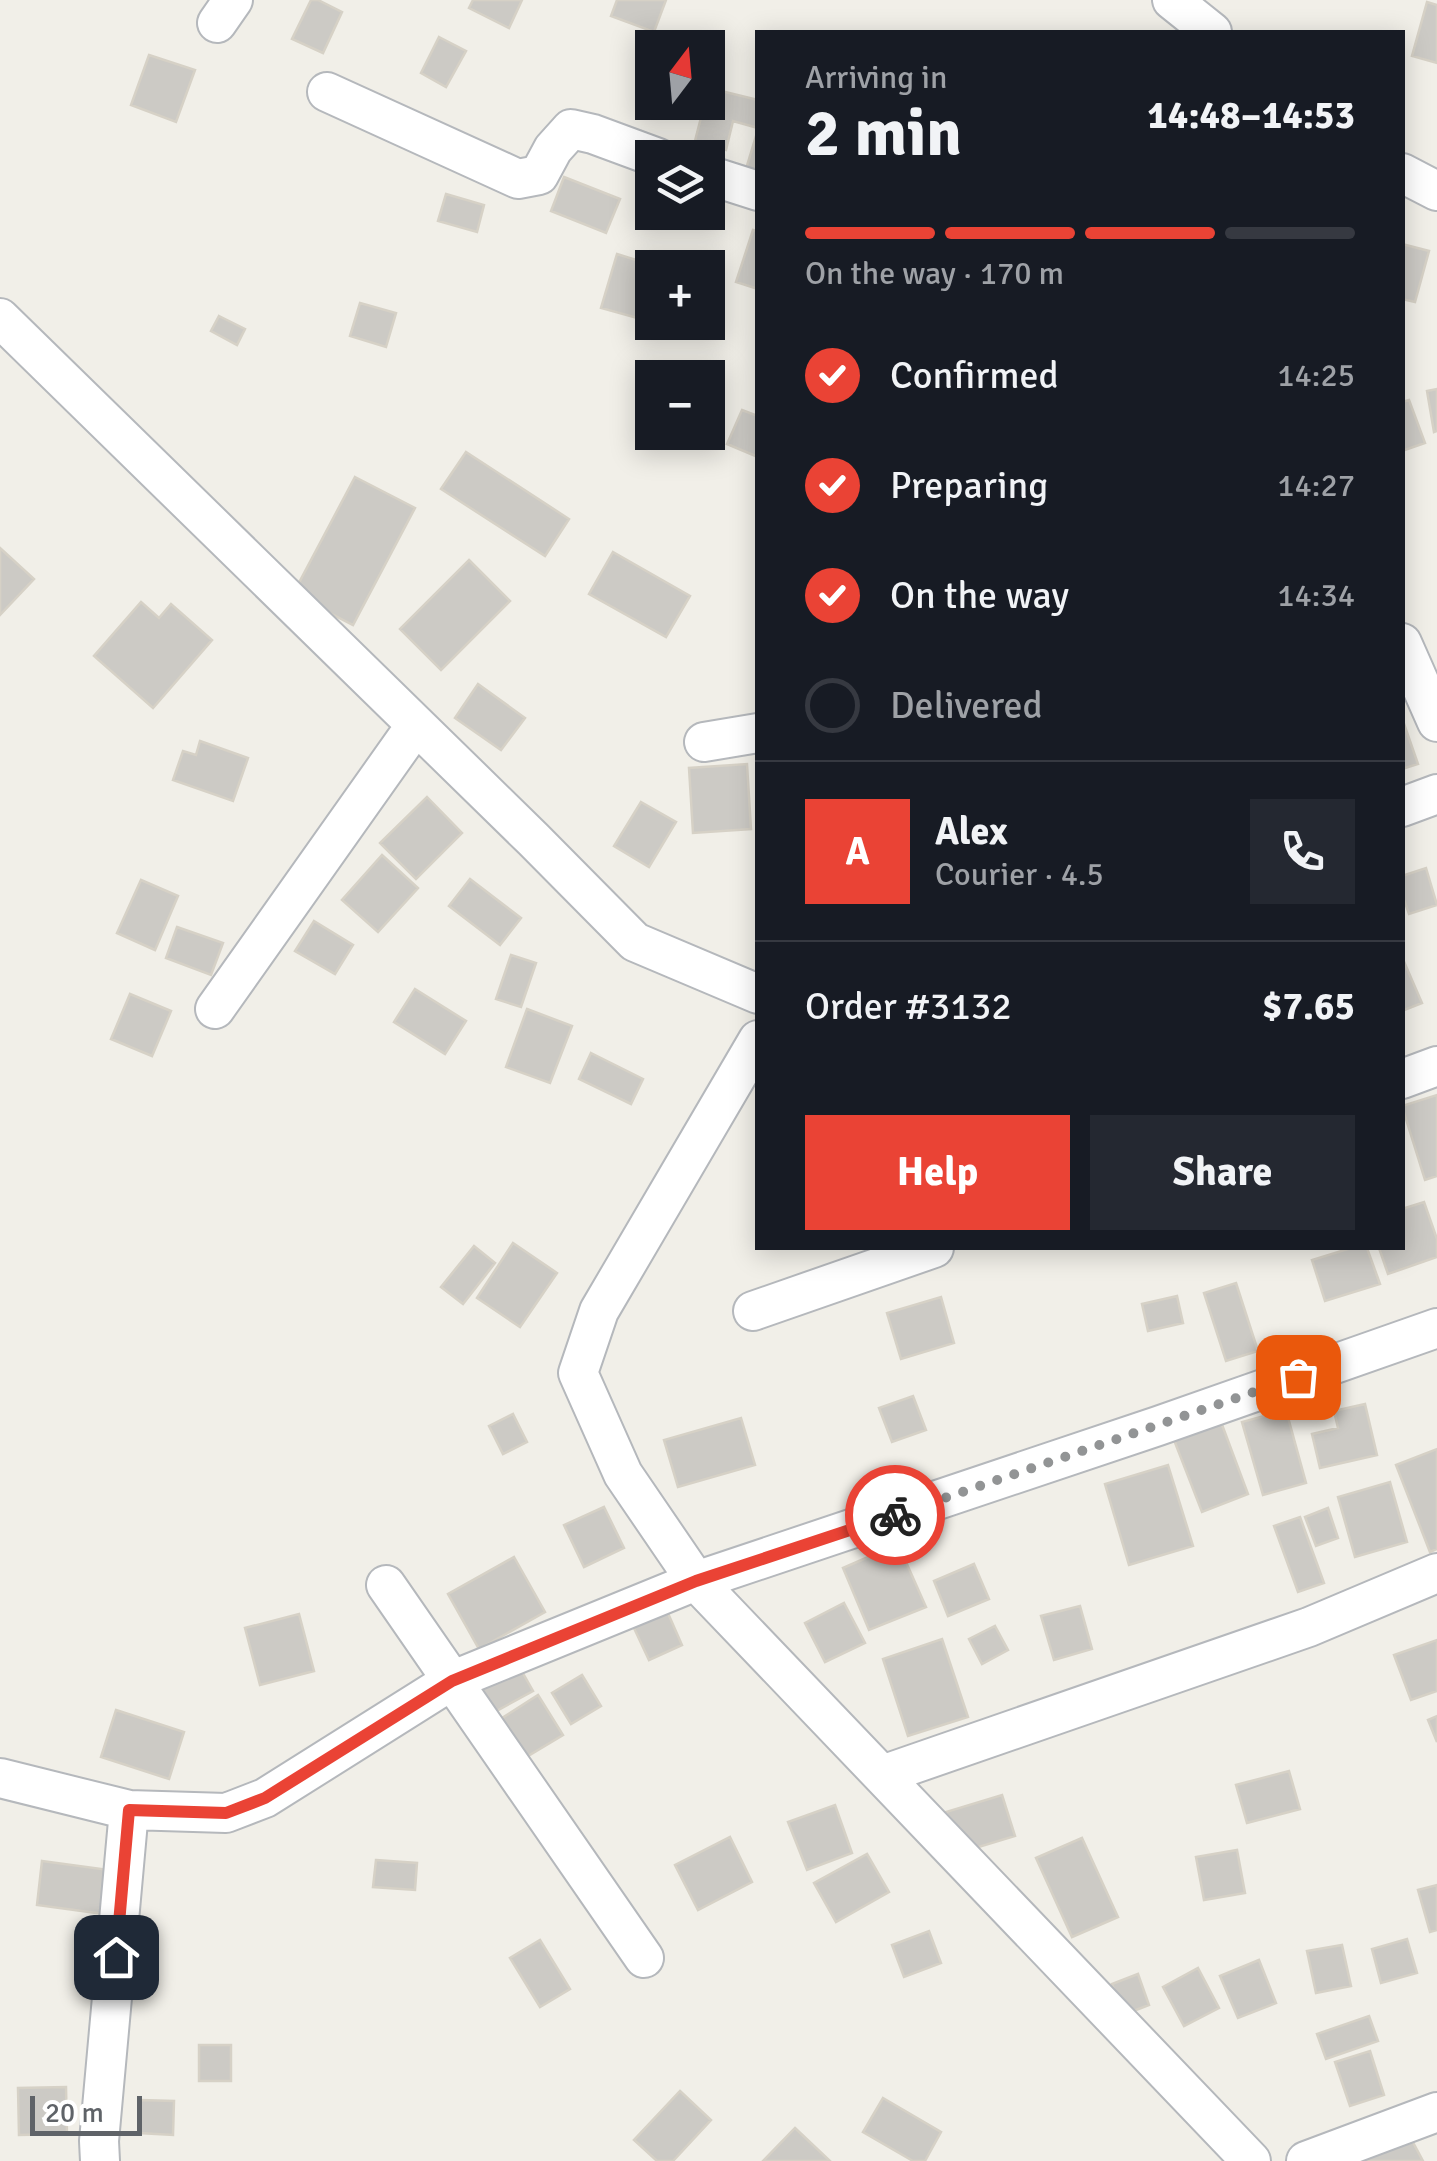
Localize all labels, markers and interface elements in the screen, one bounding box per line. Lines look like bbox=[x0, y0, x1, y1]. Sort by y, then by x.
north arrow bbox=[635, 30, 725, 120]
map controls bbox=[635, 30, 725, 450]
text: Arriving in bbox=[805, 58, 947, 97]
text: 14:48–14:53 bbox=[1147, 92, 1355, 139]
text: 2 min bbox=[805, 94, 962, 174]
button: layers bbox=[635, 140, 725, 230]
button: + bbox=[635, 250, 725, 340]
text: On the way · 170 m bbox=[805, 254, 1064, 293]
icon: check bbox=[805, 348, 860, 403]
text: Confirmed bbox=[890, 352, 1059, 399]
text: 14:25 bbox=[1277, 356, 1355, 395]
button: − bbox=[635, 360, 725, 450]
icon: check bbox=[805, 458, 860, 513]
text: Preparing bbox=[890, 462, 1048, 509]
text: 14:27 bbox=[1277, 466, 1355, 505]
icon: check bbox=[805, 568, 860, 623]
text: On the way bbox=[890, 572, 1069, 619]
text: 14:34 bbox=[1277, 576, 1355, 615]
text: Delivered bbox=[890, 682, 1043, 729]
button: phone bbox=[1250, 799, 1355, 904]
text: Alex bbox=[935, 808, 1008, 855]
text: A bbox=[845, 828, 870, 875]
text: Courier · 4.5 bbox=[935, 855, 1104, 894]
text: Order #3132 bbox=[805, 983, 1012, 1030]
text: $7.65 bbox=[1262, 983, 1355, 1030]
button: Help bbox=[805, 1115, 1070, 1230]
button: Share bbox=[1090, 1115, 1355, 1230]
pin bbox=[1256, 1335, 1341, 1420]
icon: bag bbox=[1271, 1350, 1326, 1405]
courier bbox=[845, 1465, 945, 1565]
icon: bike bbox=[868, 1488, 923, 1543]
pin bbox=[74, 1915, 159, 2000]
icon: home bbox=[89, 1930, 144, 1985]
scale bar bbox=[30, 2091, 142, 2136]
text: 20 m bbox=[45, 2096, 104, 2130]

